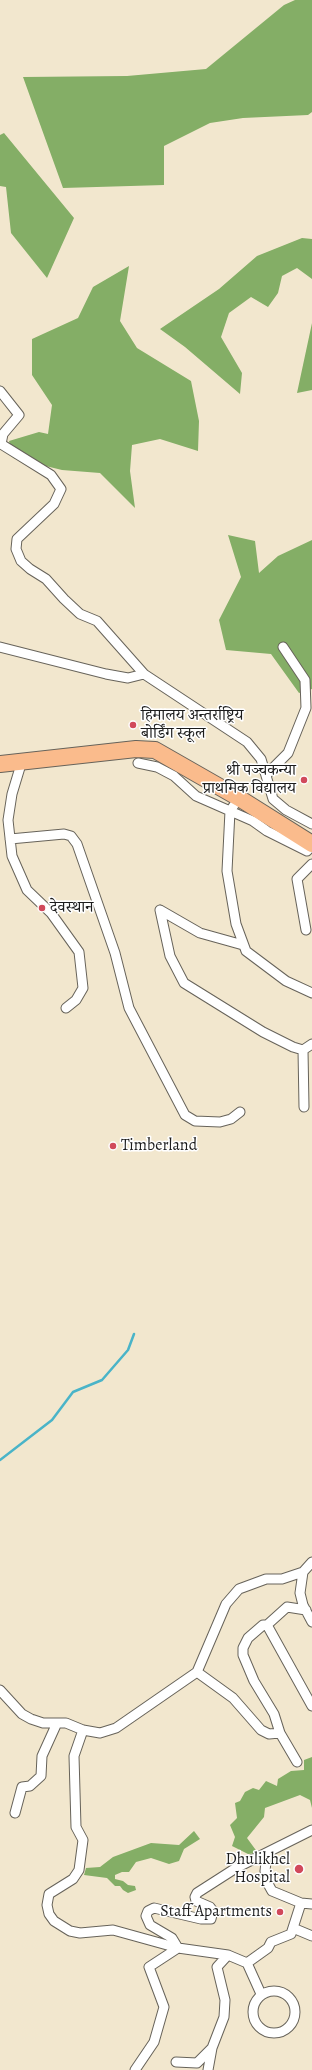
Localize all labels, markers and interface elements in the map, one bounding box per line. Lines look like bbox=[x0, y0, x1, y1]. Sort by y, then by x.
place label: हिमालय अन्तर्राष्ट्रिय बोर्डिंग स्कूल bbox=[141, 706, 243, 744]
marker: हिमालय अन्तर्राष्ट्रिय बोर्डिंग स्कूल bbox=[128, 720, 138, 730]
place label: श्री पञ्चकन्या प्राथमिक विद्यालय bbox=[203, 761, 296, 799]
marker: श्री पञ्चकन्या प्राथमिक विद्यालय bbox=[299, 775, 309, 785]
place label: देवस्थान bbox=[50, 898, 93, 918]
marker: देवस्थान bbox=[37, 903, 47, 913]
place label: Timberland bbox=[121, 1136, 197, 1156]
marker: Timberland bbox=[108, 1141, 118, 1151]
place label: Dhulikhel Hospital bbox=[226, 1850, 290, 1888]
marker: Dhulikhel Hospital bbox=[293, 1863, 305, 1875]
place label: Staff Apartments bbox=[160, 1902, 272, 1922]
marker: Staff Apartments bbox=[275, 1907, 285, 1917]

